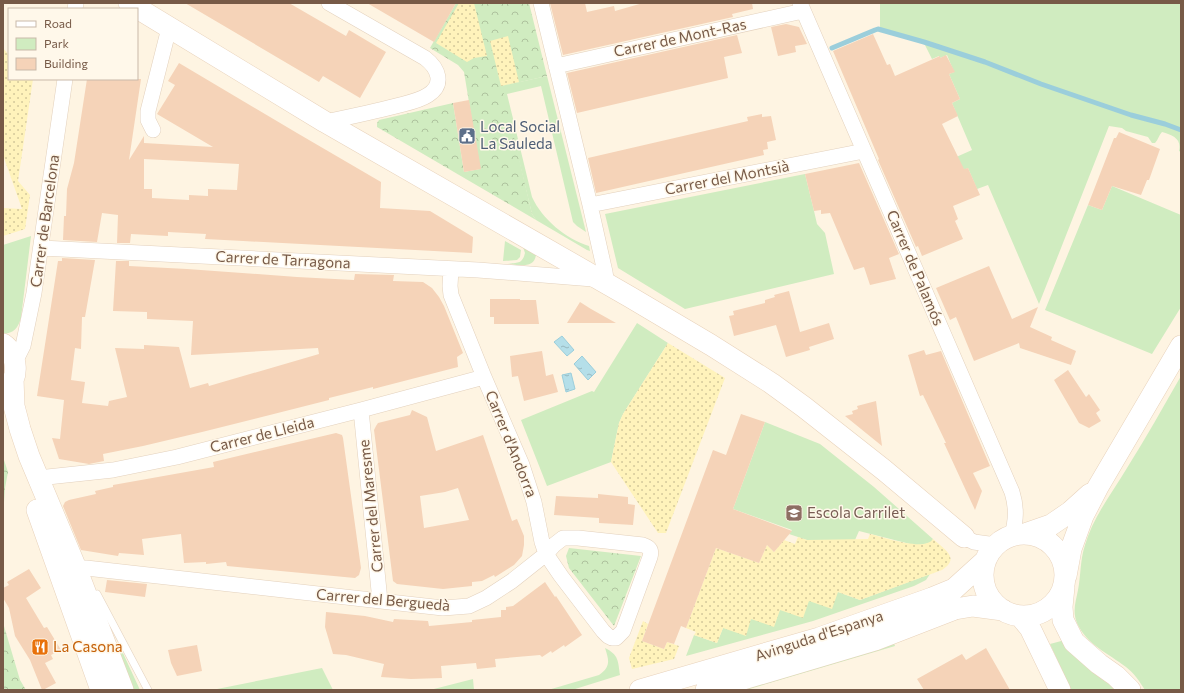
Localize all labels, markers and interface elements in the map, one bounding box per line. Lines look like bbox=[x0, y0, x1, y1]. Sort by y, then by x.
legend bbox=[8, 8, 138, 80]
street label: Carrer de Mont-Ras bbox=[612, 14, 748, 60]
text: Road bbox=[44, 16, 72, 30]
text: Park bbox=[44, 36, 70, 50]
text: Building bbox=[44, 56, 88, 70]
place label: Local Social La Sauleda bbox=[480, 117, 560, 152]
public building icon: Local Social La Sauleda bbox=[457, 126, 477, 146]
street label: Carrer de Barcelona bbox=[26, 153, 62, 288]
street label: Carrer del Montsià bbox=[663, 156, 791, 198]
street label: Carrer de Palamós bbox=[883, 207, 948, 328]
street label: Carrer de Tarragona bbox=[215, 246, 351, 272]
street label: Carrer d'Andorra bbox=[482, 388, 542, 500]
street label: Carrer de Lleida bbox=[208, 412, 316, 456]
street label: Carrer del Maresme bbox=[354, 439, 386, 573]
school or university icon: Escola Carrilet bbox=[784, 503, 804, 523]
place label: Escola Carrilet bbox=[807, 503, 905, 521]
street label: Carrer del Berguedà bbox=[315, 584, 451, 614]
street label: Avinguda d'Espanya bbox=[752, 606, 885, 664]
restaurant icon: La Casona bbox=[30, 637, 50, 657]
place label: La Casona bbox=[53, 637, 123, 655]

